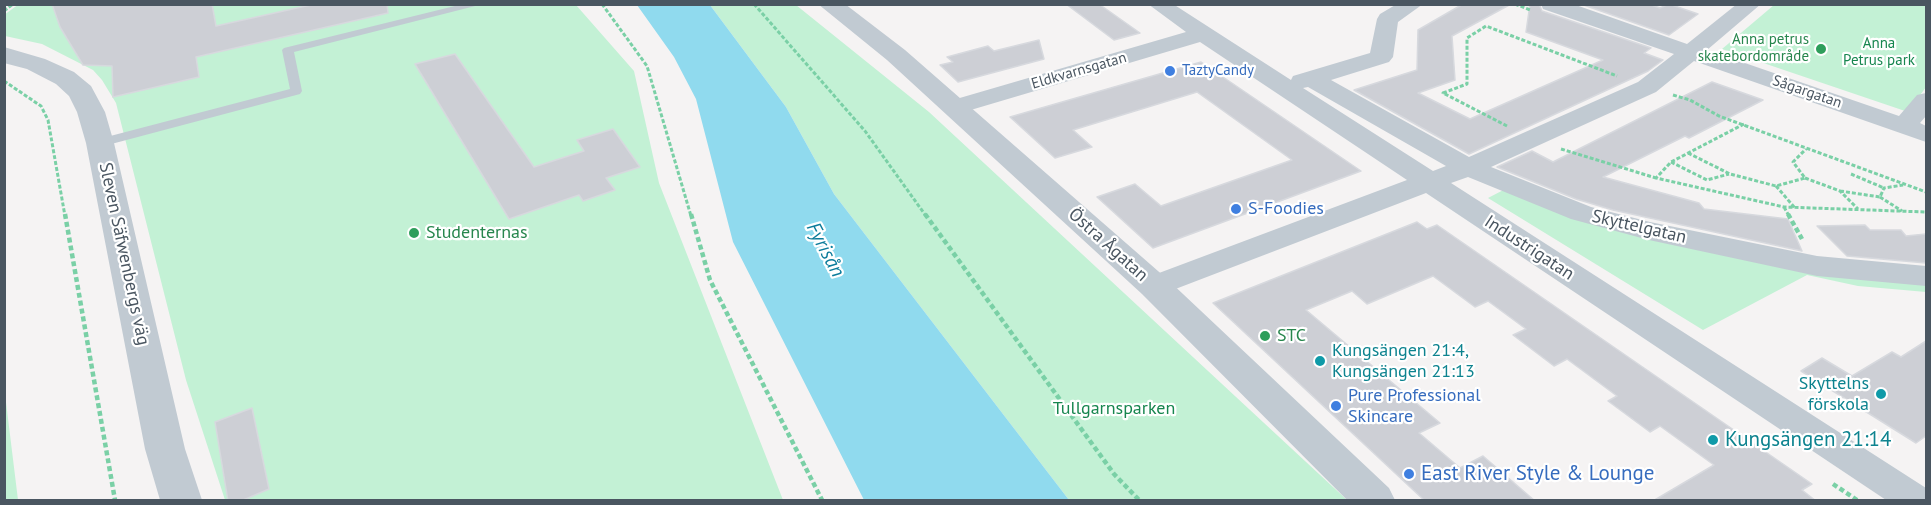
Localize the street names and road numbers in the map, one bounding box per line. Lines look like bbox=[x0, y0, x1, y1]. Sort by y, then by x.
street label: Eldkvarnsgatan bbox=[1029, 49, 1129, 93]
street label: Sågargatan bbox=[1770, 72, 1844, 112]
street label: Sleven Säfwenbergs väg bbox=[94, 161, 154, 347]
street label: Östra Ågatan bbox=[1064, 204, 1152, 286]
street label: Skyttelgatan bbox=[1590, 206, 1688, 248]
street label: Industrigatan bbox=[1480, 211, 1578, 285]

